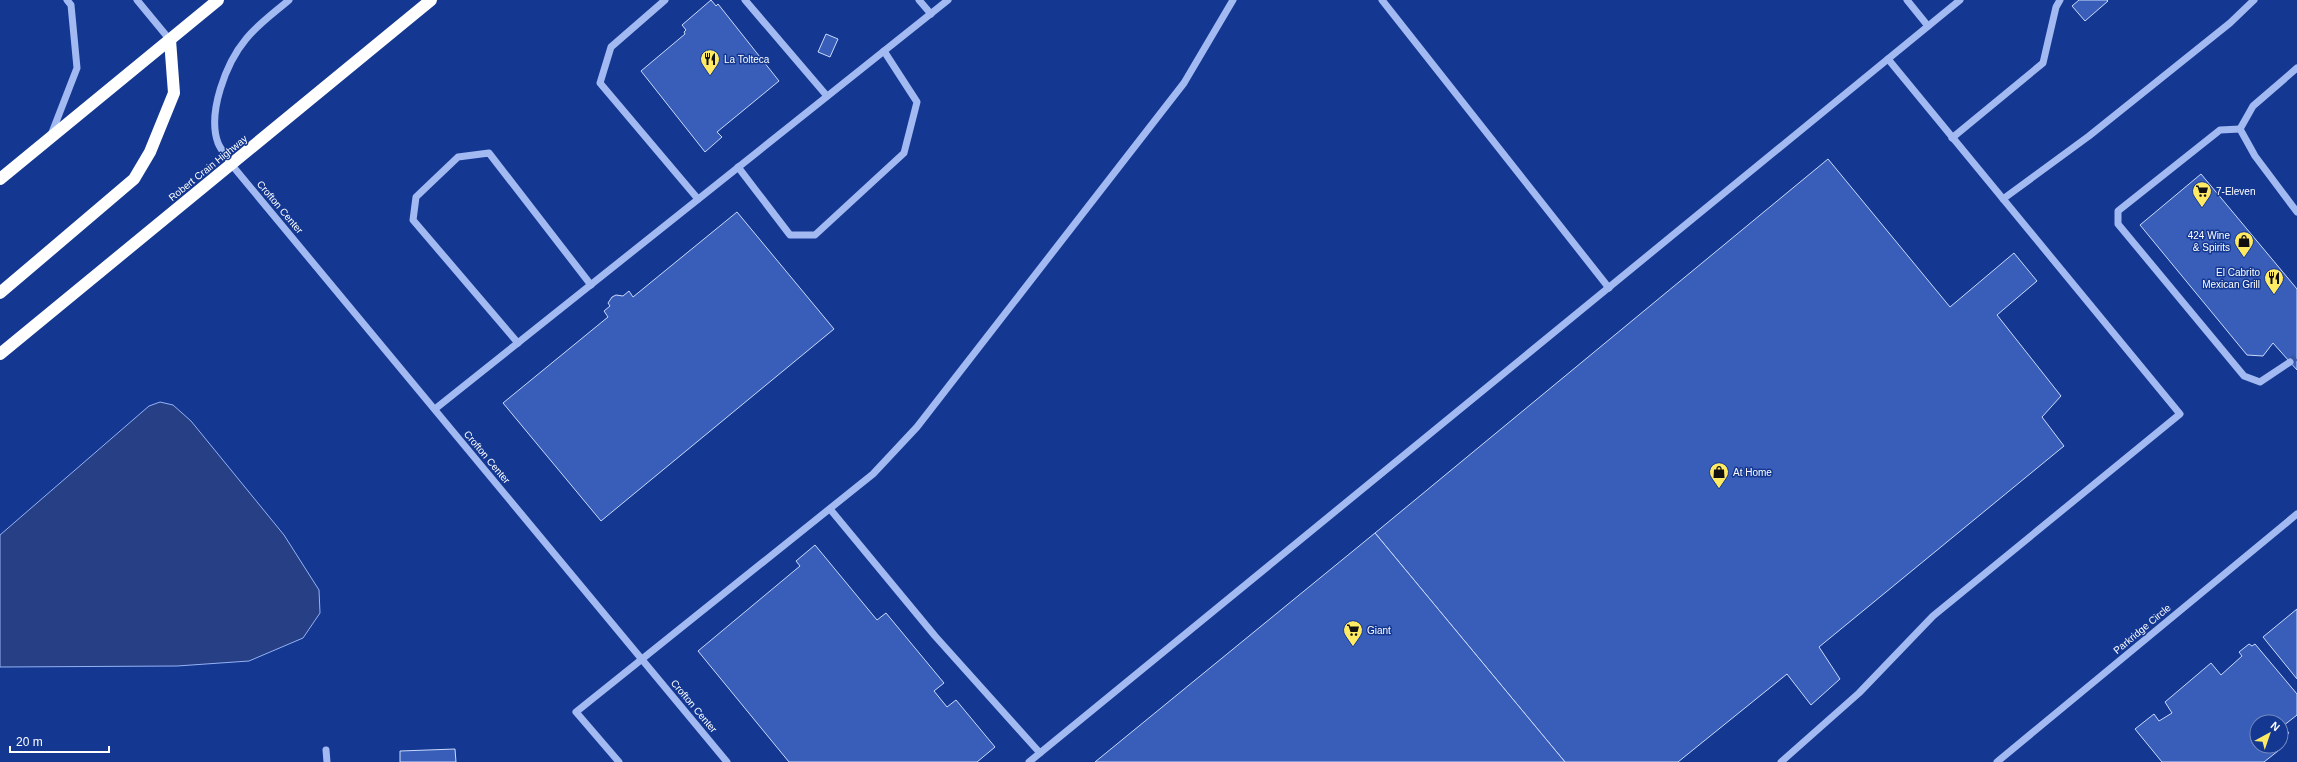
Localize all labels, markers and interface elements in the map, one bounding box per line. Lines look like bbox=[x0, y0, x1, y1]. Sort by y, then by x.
restaurant icon: La Tolteca bbox=[699, 48, 721, 76]
place label: La Tolteca bbox=[724, 54, 770, 65]
street label: Robert Crain Highway bbox=[167, 133, 249, 203]
street label: Crofton Center bbox=[255, 178, 306, 236]
supermarket icon: 7-Eleven bbox=[2191, 180, 2213, 208]
place label: 7-Eleven bbox=[2216, 186, 2255, 197]
place label: 424 Wine & Spirits bbox=[2188, 230, 2230, 253]
shop icon: 424 Wine & Spirits bbox=[2233, 230, 2255, 258]
place label: El Cabrito Mexican Grill bbox=[2202, 267, 2260, 290]
restaurant icon: El Cabrito Mexican Grill bbox=[2263, 267, 2285, 295]
street label: Crofton Center bbox=[462, 428, 513, 486]
shop icon: At Home bbox=[1708, 461, 1730, 489]
place label: At Home bbox=[1733, 467, 1772, 478]
street label: Parkridge Circle bbox=[2111, 602, 2173, 656]
supermarket icon: Giant bbox=[1342, 619, 1364, 647]
place label: Giant bbox=[1367, 625, 1391, 636]
street label: Crofton Center bbox=[669, 677, 720, 735]
north arrow bbox=[2249, 714, 2289, 754]
text: N bbox=[2269, 719, 2282, 734]
scale bar bbox=[10, 728, 109, 754]
text: 20 m bbox=[16, 735, 43, 749]

